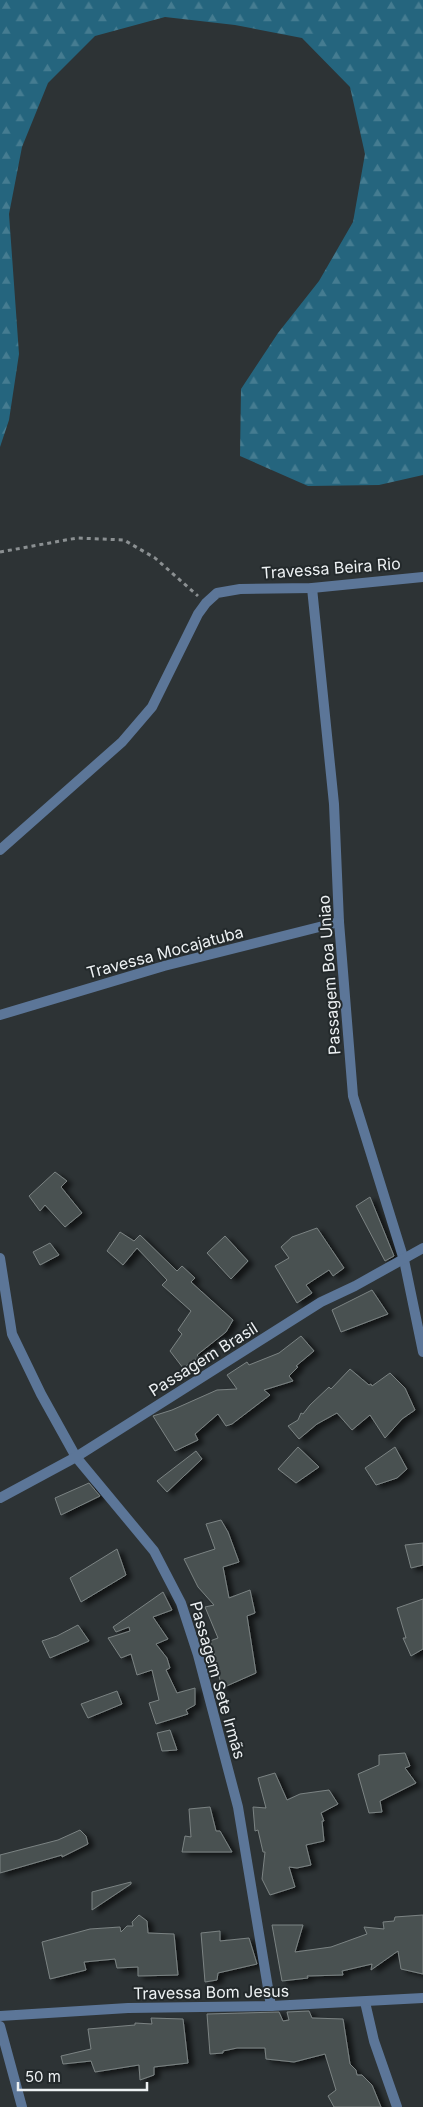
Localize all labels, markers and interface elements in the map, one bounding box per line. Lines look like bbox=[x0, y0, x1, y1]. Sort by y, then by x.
street label: Travessa Beira Rio bbox=[261, 553, 401, 583]
street label: Passagem Boa Uniao bbox=[313, 894, 345, 1056]
street label: Travessa Mocajatuba bbox=[84, 921, 246, 983]
street label: Passagem Brasil bbox=[145, 1318, 261, 1400]
street label: Passagem Sete Irmãs bbox=[186, 1599, 250, 1761]
street label: Travessa Bom Jesus bbox=[133, 1981, 289, 2003]
scale bar bbox=[18, 2060, 146, 2092]
text: 50 m bbox=[25, 2067, 61, 2086]

